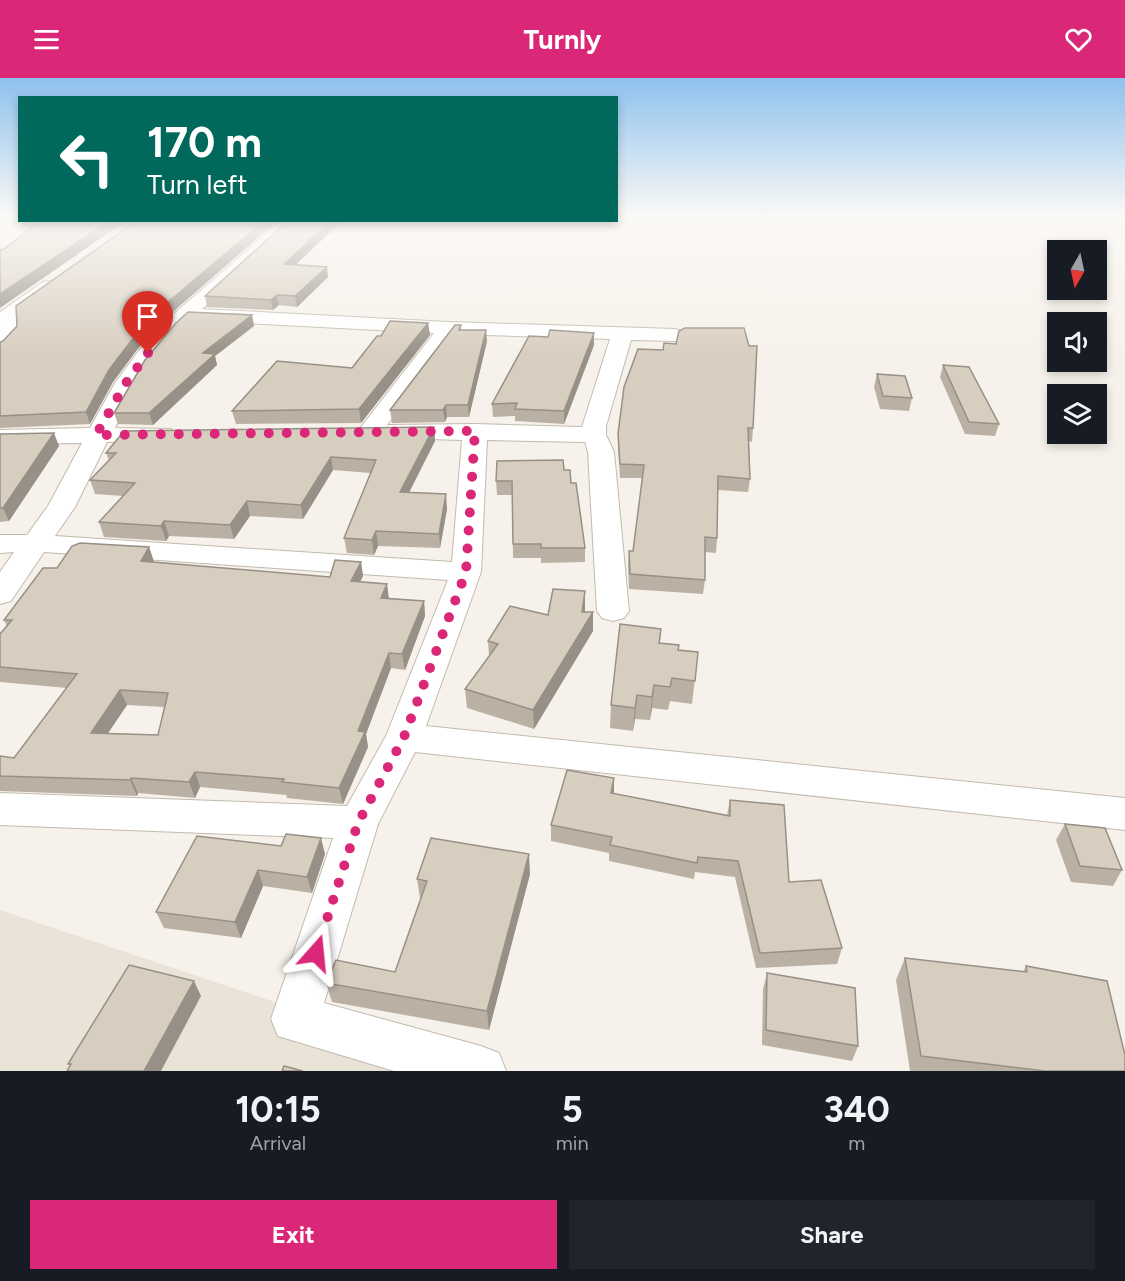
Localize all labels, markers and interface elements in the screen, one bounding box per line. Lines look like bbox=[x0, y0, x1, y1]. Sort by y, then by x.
icon: menu bbox=[30, 23, 63, 56]
text: Turnly bbox=[524, 23, 601, 56]
icon: heart bbox=[1062, 23, 1095, 56]
text: 170 m bbox=[147, 117, 262, 168]
icon: left bbox=[48, 120, 126, 198]
text: Turn left bbox=[147, 168, 247, 201]
north arrow bbox=[1047, 240, 1107, 300]
map controls bbox=[1047, 240, 1107, 444]
pin bbox=[122, 291, 173, 353]
icon: arrive bbox=[131, 300, 164, 333]
button: sound bbox=[1047, 312, 1107, 372]
button: layers bbox=[1047, 384, 1107, 444]
position arrow bbox=[284, 921, 348, 985]
text: 10:15 bbox=[235, 1088, 321, 1131]
text: 5 bbox=[562, 1088, 583, 1131]
text: 340 bbox=[824, 1088, 890, 1131]
text: Arrival bbox=[250, 1131, 306, 1155]
text: min bbox=[556, 1131, 589, 1155]
text: m bbox=[848, 1131, 865, 1155]
button: Exit bbox=[30, 1200, 557, 1269]
button: Share bbox=[569, 1200, 1095, 1269]

